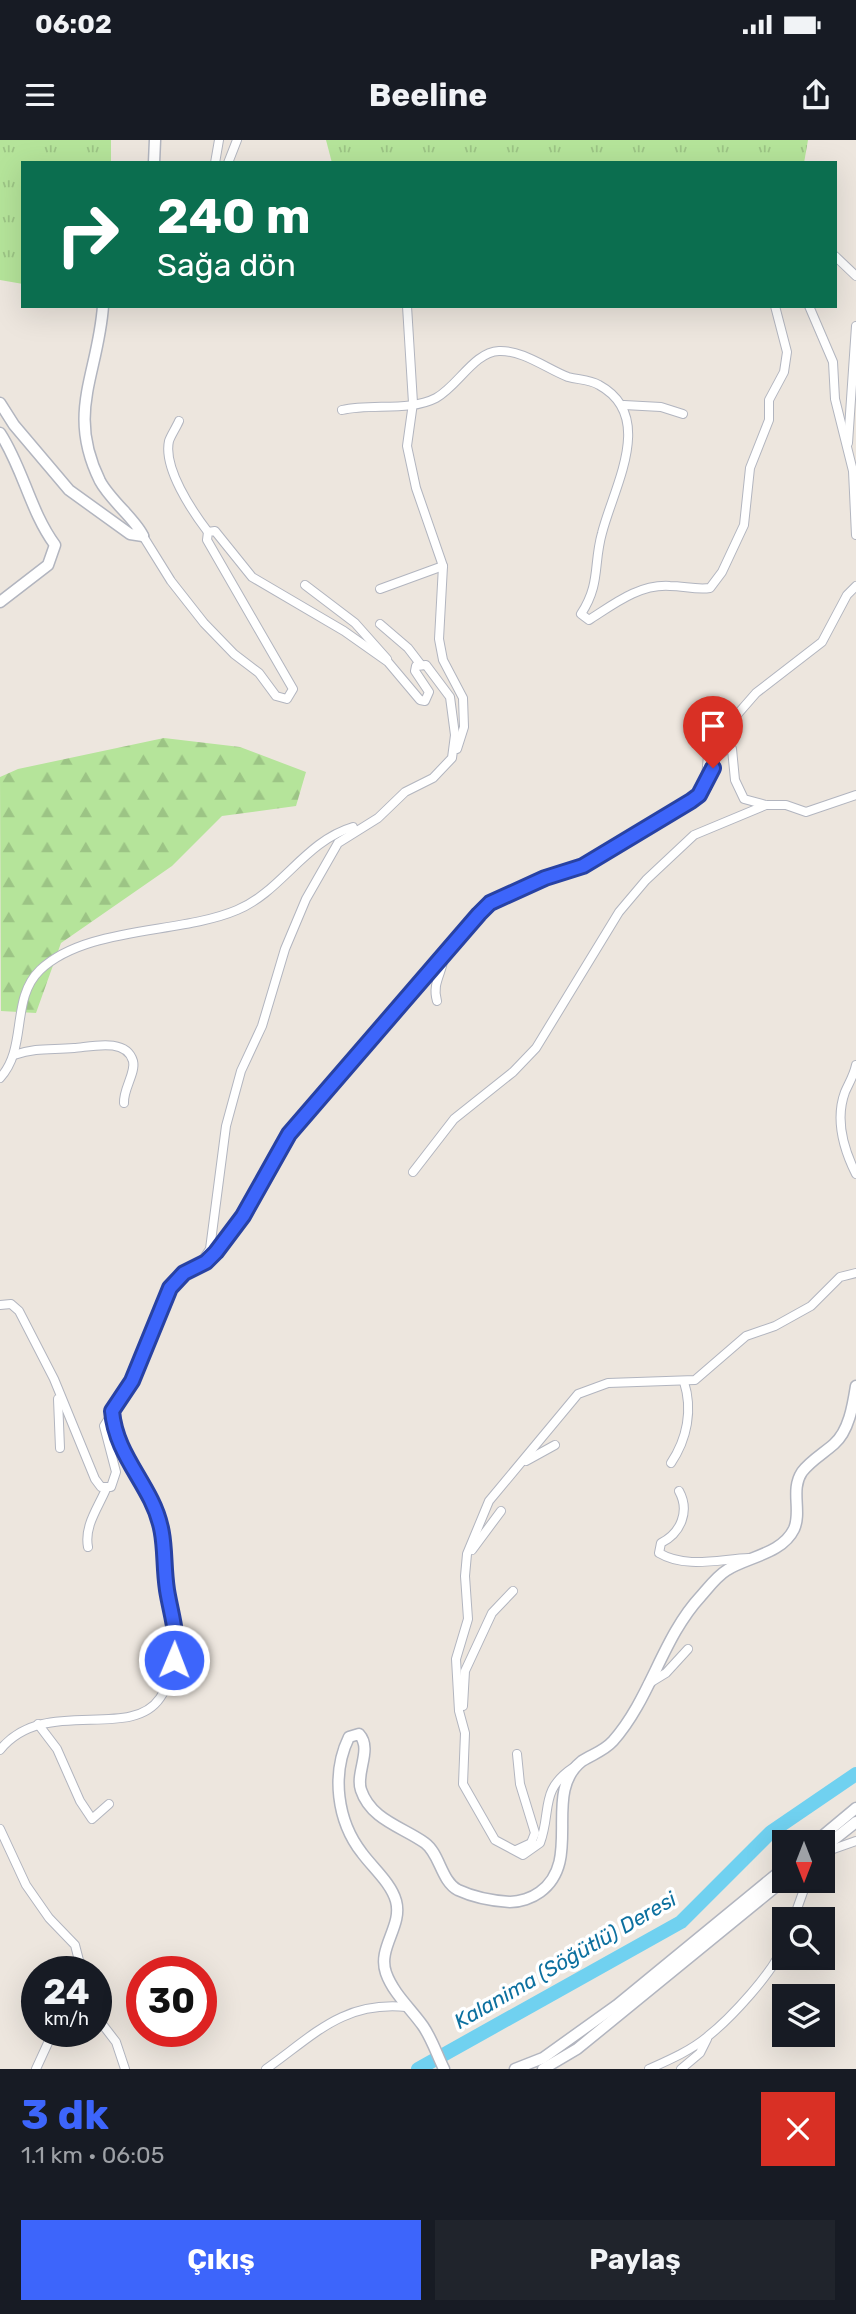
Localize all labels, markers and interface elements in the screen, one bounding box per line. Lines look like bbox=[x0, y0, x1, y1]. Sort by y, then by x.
text: 06:02 bbox=[35, 9, 112, 40]
icon: menu bbox=[21, 76, 59, 114]
text: Beeline bbox=[369, 76, 487, 114]
icon: share bbox=[797, 76, 835, 114]
text: 240 m bbox=[157, 187, 311, 245]
icon: right bbox=[42, 189, 133, 280]
text: Sağa dön bbox=[157, 246, 296, 284]
pin bbox=[683, 696, 743, 768]
icon: arrive bbox=[694, 707, 732, 745]
position arrow bbox=[137, 1623, 211, 1697]
north arrow bbox=[772, 1830, 835, 1894]
map controls bbox=[772, 1830, 835, 2047]
water label: Kalanima (Söğütlü) Deresi bbox=[450, 1886, 681, 2034]
button: search bbox=[772, 1907, 835, 1970]
speed limit sign: 30 bbox=[126, 1956, 217, 2047]
text: 24 bbox=[43, 1971, 90, 2013]
button: layers bbox=[772, 1984, 835, 2047]
text: km/h bbox=[44, 2008, 89, 2030]
text: 3 dk bbox=[21, 2090, 109, 2140]
button: close bbox=[761, 2092, 835, 2166]
text: 1.1 km · 06:05 bbox=[21, 2141, 164, 2169]
button: Çıkış bbox=[21, 2220, 421, 2300]
button: Paylaş bbox=[435, 2220, 835, 2300]

